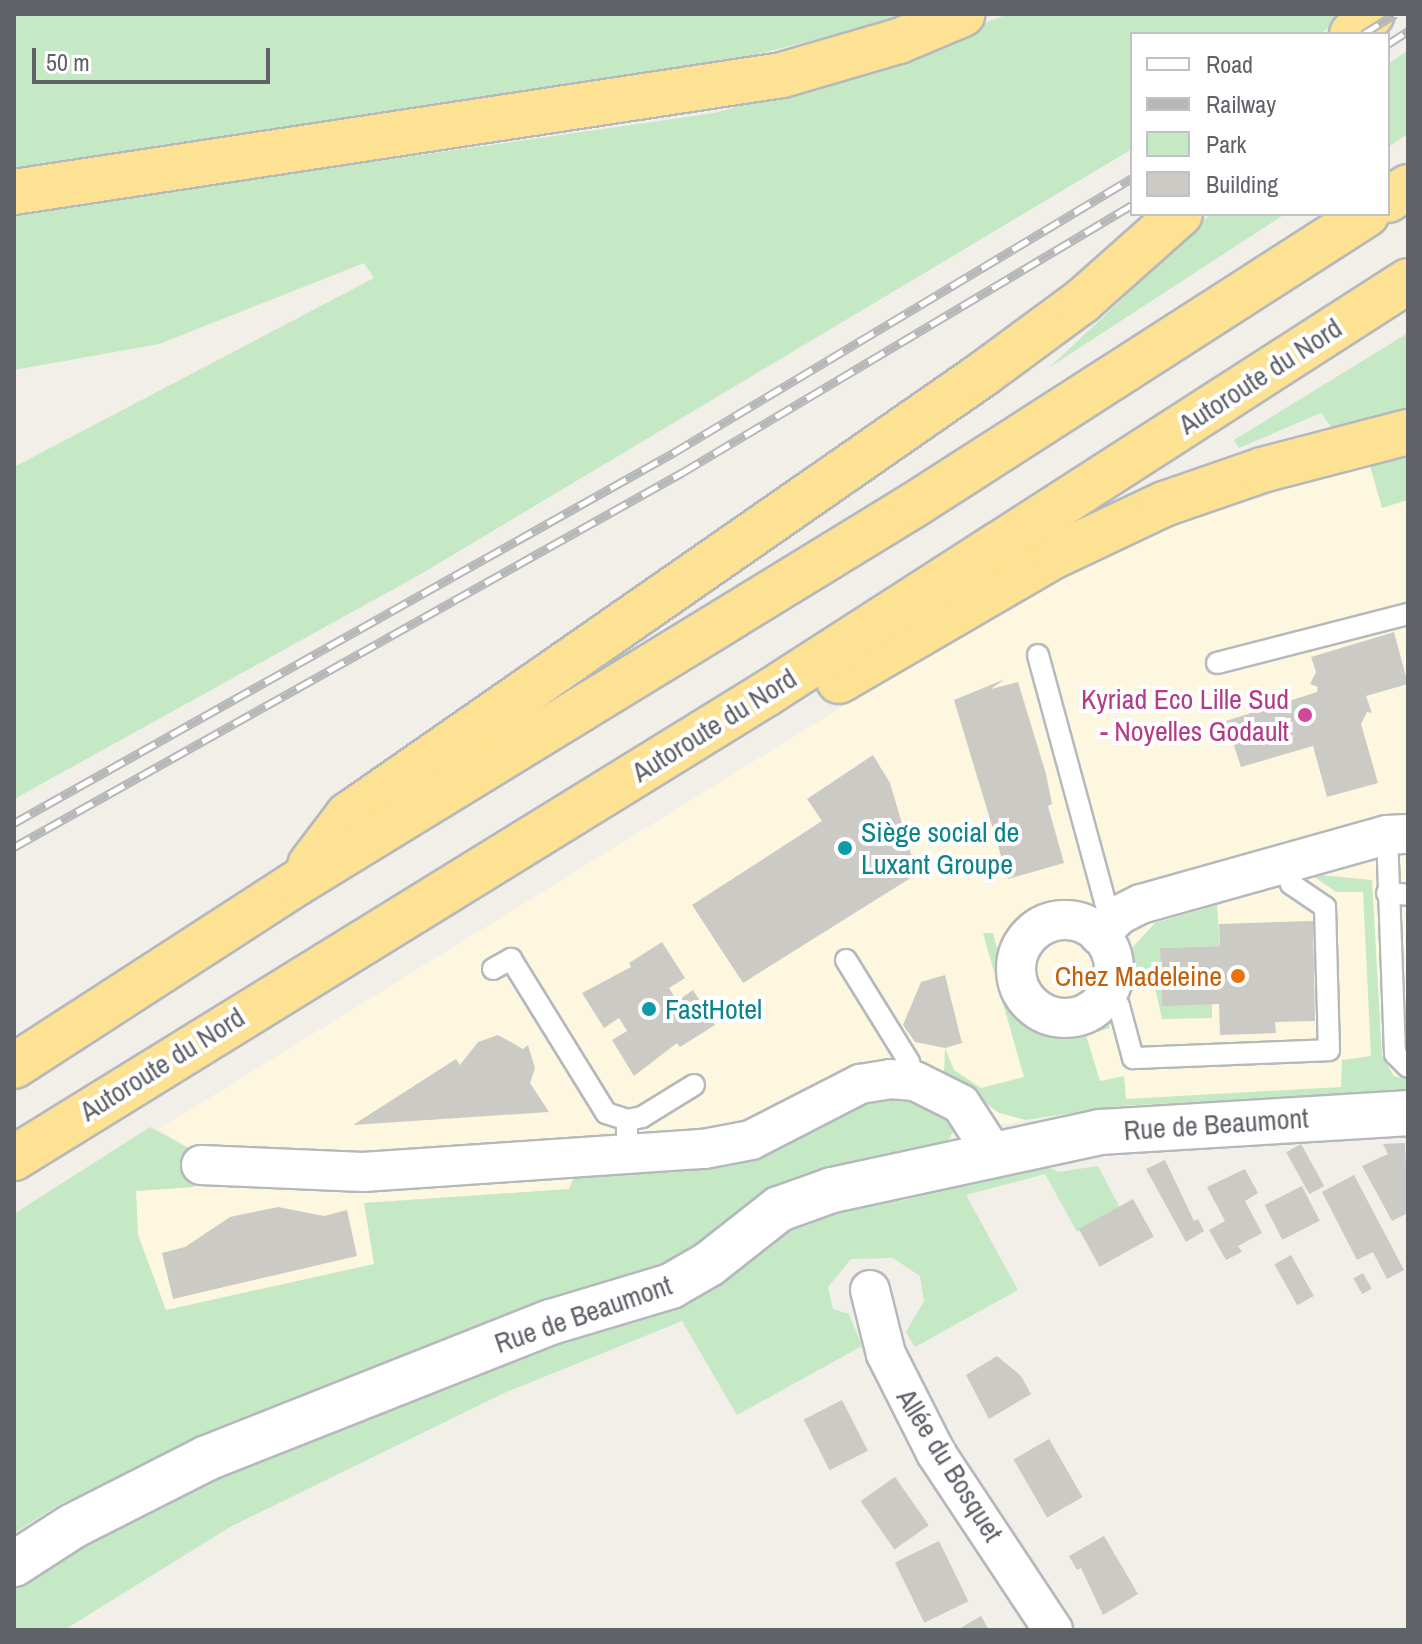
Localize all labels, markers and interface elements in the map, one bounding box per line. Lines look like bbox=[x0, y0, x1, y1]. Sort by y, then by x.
scale bar bbox=[36, 32, 274, 82]
legend bbox=[1130, 32, 1390, 216]
text: 50 m bbox=[46, 46, 90, 78]
text: Road bbox=[1206, 48, 1253, 80]
text: Railway bbox=[1206, 88, 1276, 120]
text: Park bbox=[1206, 128, 1246, 160]
text: Building bbox=[1206, 168, 1278, 200]
street label: Autoroute du Nord bbox=[1172, 311, 1348, 441]
street label: Autoroute du Nord bbox=[626, 661, 802, 789]
place label: Kyriad Eco Lille Sud - Noyelles Godault bbox=[1081, 682, 1289, 748]
marker: Kyriad Eco Lille Sud - Noyelles Godault bbox=[1296, 706, 1314, 724]
place label: Siège social de Luxant Groupe bbox=[861, 815, 1019, 881]
marker: Siège social de Luxant Groupe bbox=[836, 839, 854, 857]
place label: Chez Madeleine bbox=[1055, 959, 1222, 993]
marker: Chez Madeleine bbox=[1229, 967, 1247, 985]
place label: FastHotel bbox=[665, 992, 762, 1026]
street label: Autoroute du Nord bbox=[74, 1000, 250, 1128]
marker: FastHotel bbox=[640, 1000, 658, 1018]
street label: Rue de Beaumont bbox=[1123, 1101, 1309, 1147]
street label: Rue de Beaumont bbox=[490, 1268, 676, 1360]
street label: Allée du Bosquet bbox=[890, 1382, 1010, 1548]

